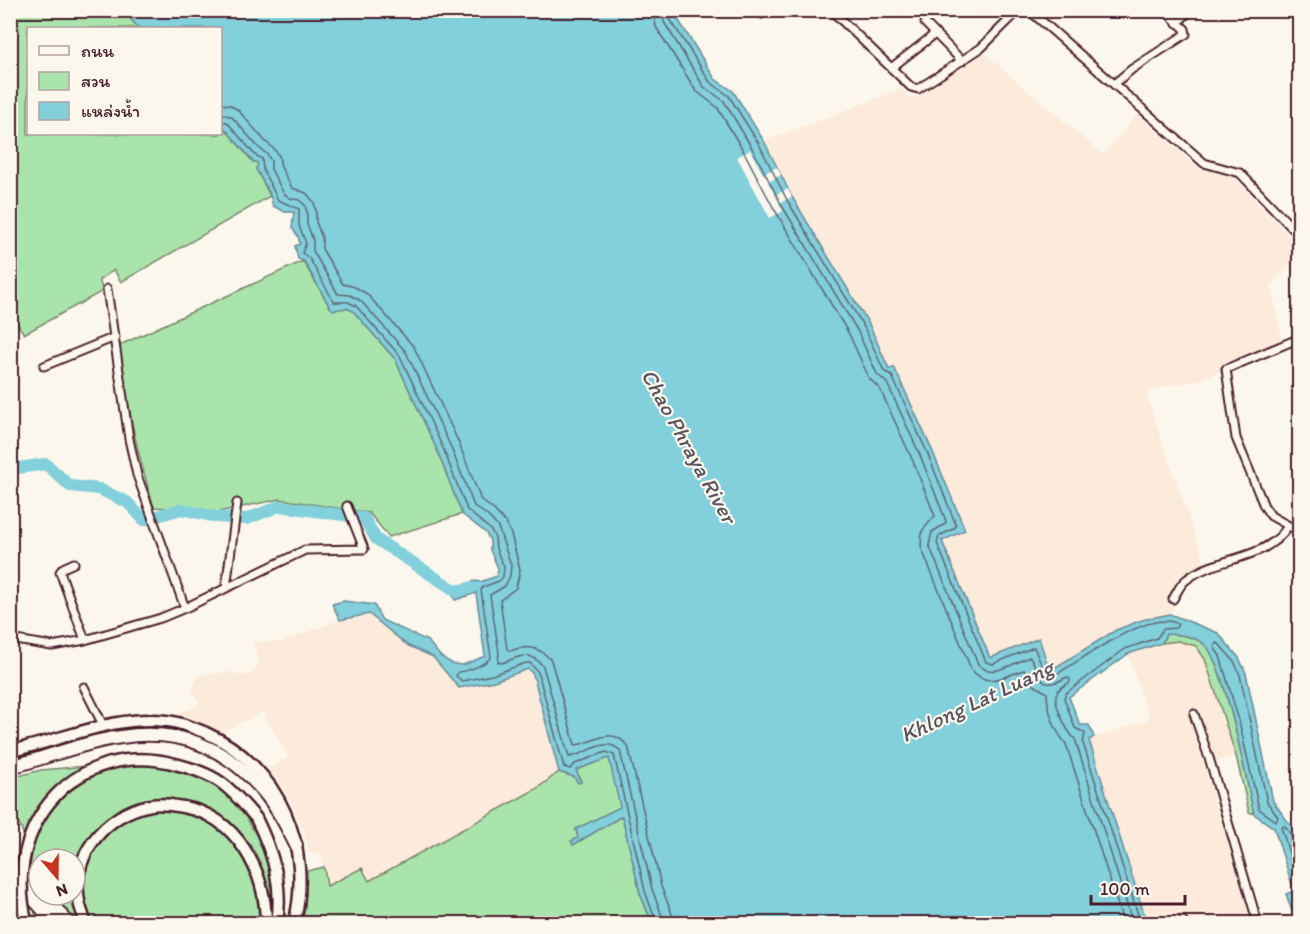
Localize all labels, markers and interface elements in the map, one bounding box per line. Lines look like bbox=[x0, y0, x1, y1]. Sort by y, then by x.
legend bbox=[27, 27, 222, 135]
text: ถนน bbox=[81, 40, 115, 62]
text: สวน bbox=[81, 70, 111, 92]
text: แหล่งน้ำ bbox=[81, 99, 140, 122]
water label: Chao Phraya River bbox=[635, 364, 744, 530]
water label: Khlong Lat Luang bbox=[896, 653, 1060, 748]
north arrow bbox=[27, 847, 87, 907]
scale bar bbox=[1091, 868, 1186, 906]
text: 100 m bbox=[1100, 878, 1150, 900]
text: N bbox=[54, 880, 70, 901]

